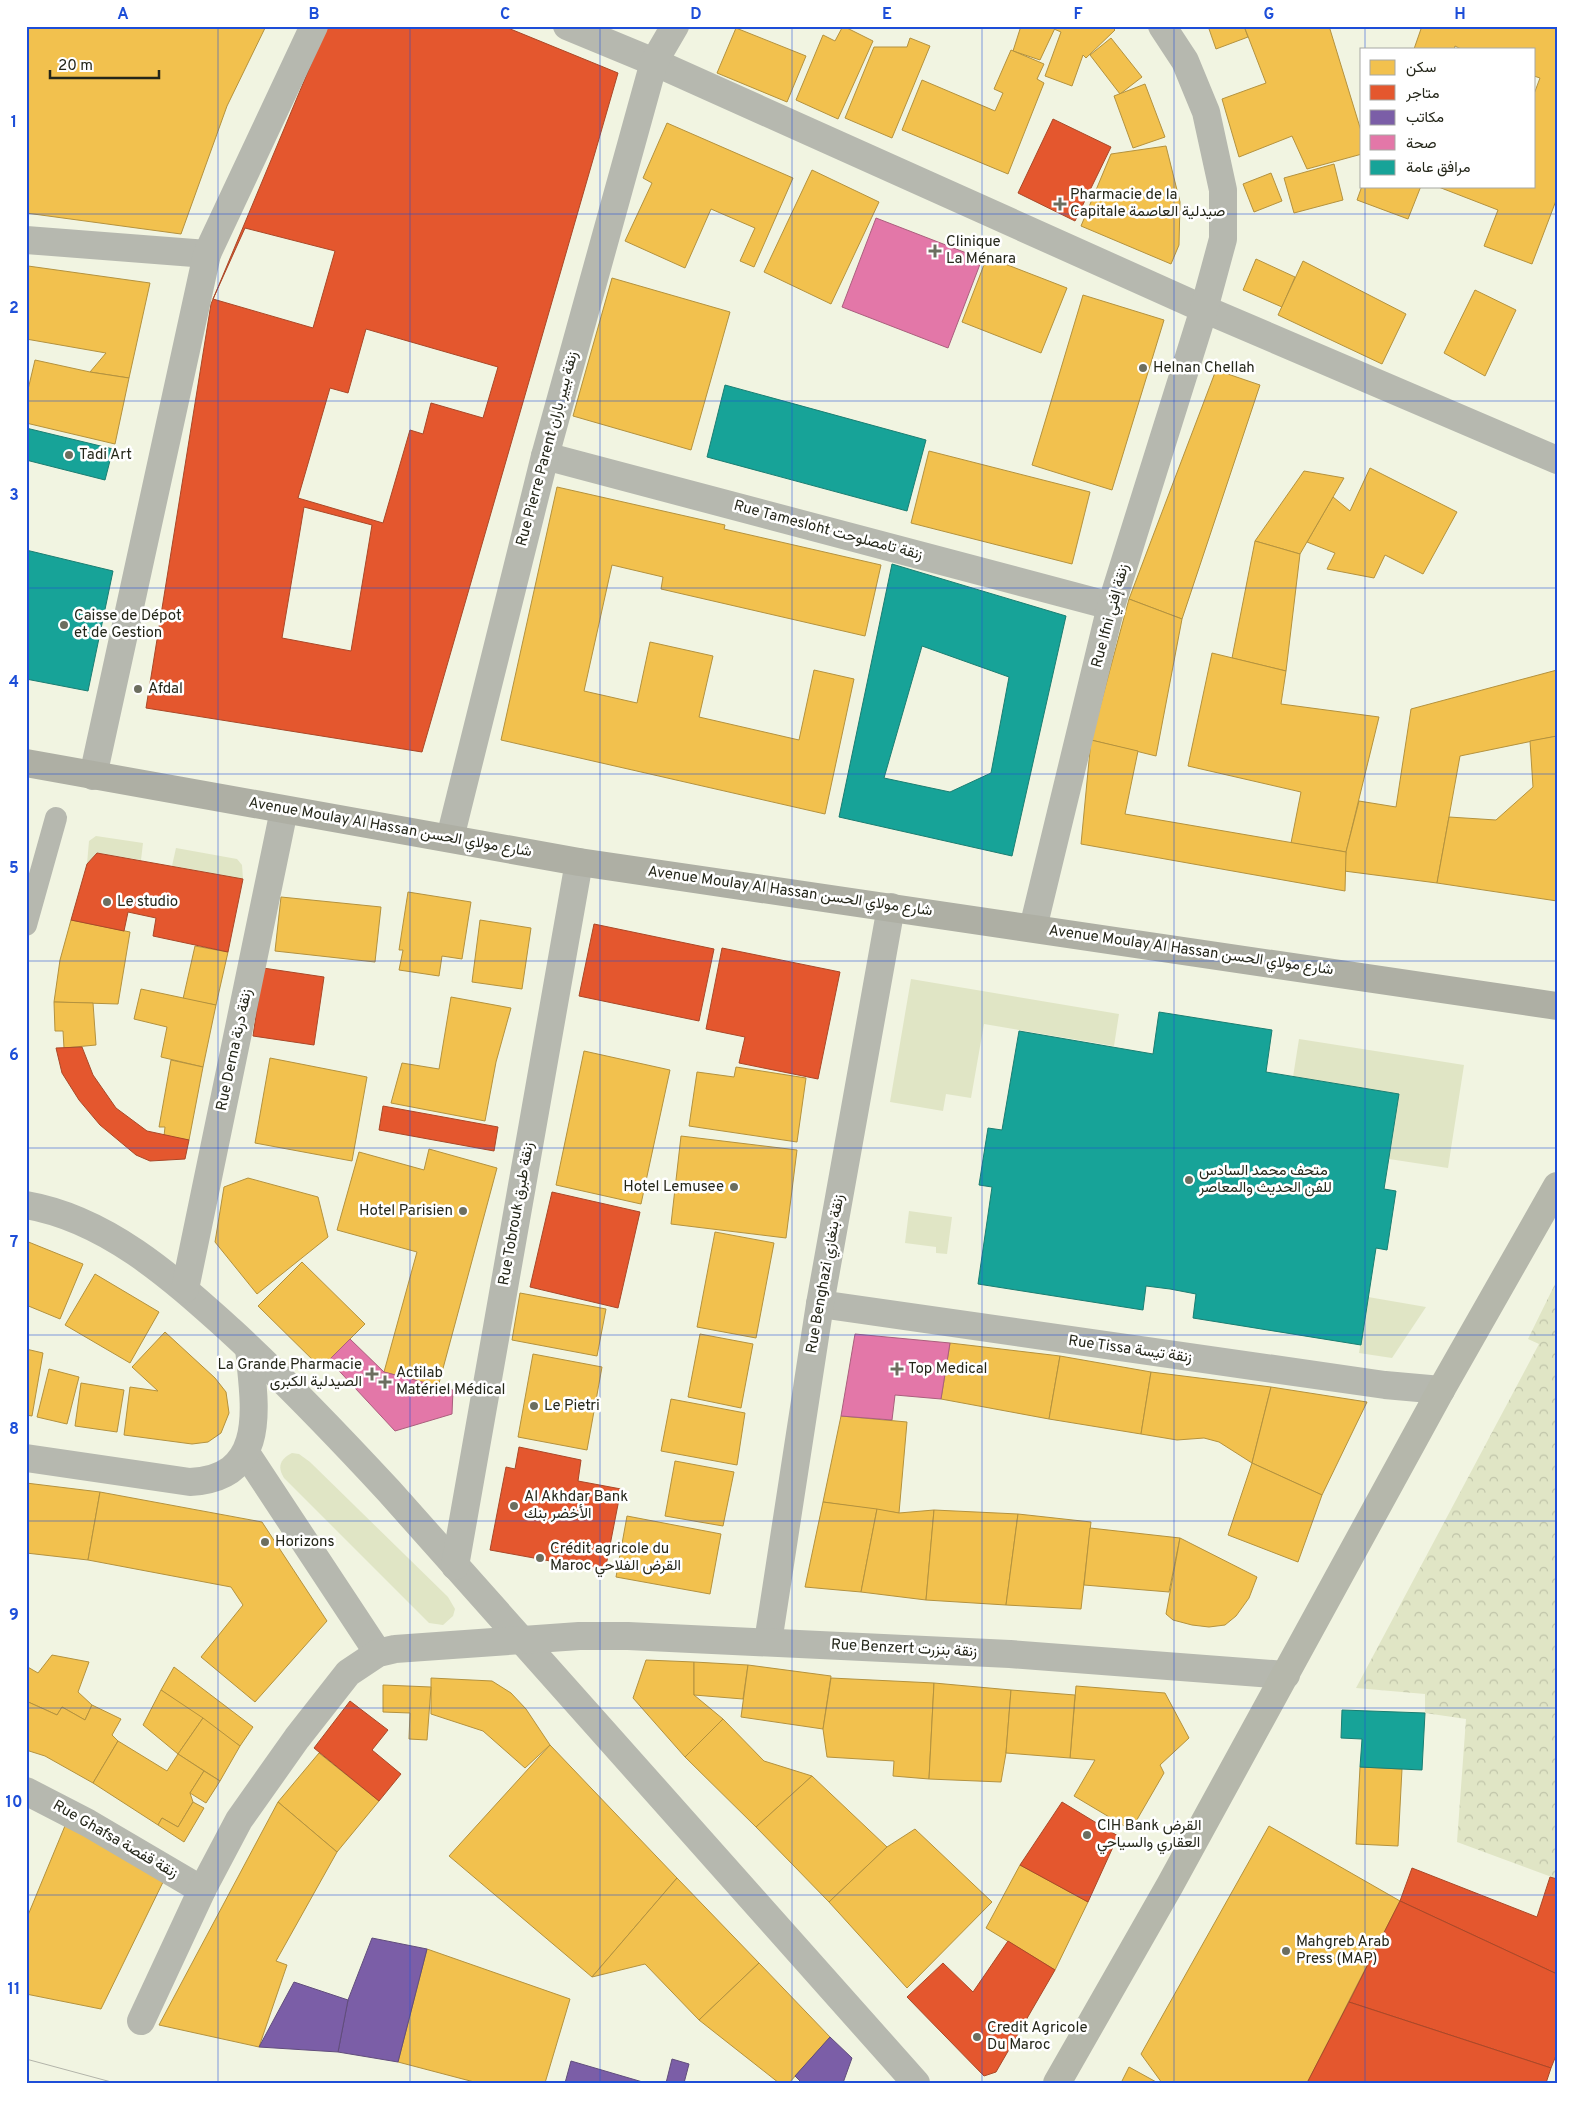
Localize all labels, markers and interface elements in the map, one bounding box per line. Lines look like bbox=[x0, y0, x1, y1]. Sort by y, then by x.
text: A bbox=[117, 5, 129, 25]
text: B bbox=[308, 5, 320, 25]
text: C bbox=[500, 5, 510, 25]
text: D bbox=[690, 5, 702, 25]
text: E bbox=[882, 5, 892, 25]
text: F bbox=[1073, 5, 1083, 25]
text: G bbox=[1264, 5, 1274, 25]
text: H bbox=[1454, 5, 1466, 25]
scale bar bbox=[50, 48, 159, 80]
legend bbox=[1360, 48, 1536, 188]
text: 20 m bbox=[58, 57, 93, 76]
text: سكن bbox=[1406, 59, 1436, 78]
text: متاجر bbox=[1405, 85, 1440, 104]
text: مكاتب bbox=[1406, 109, 1444, 128]
text: 1 bbox=[11, 113, 17, 133]
text: صحة bbox=[1406, 135, 1437, 154]
text: مرافق عامة bbox=[1406, 159, 1470, 178]
place label: Pharmacie de la Capitale صيدلية العاصمة bbox=[1070, 186, 1225, 222]
marker: Pharmacie de la Capitale صيدلية العاصمة bbox=[1054, 198, 1066, 210]
place label: Clinique La Ménara bbox=[946, 233, 1016, 269]
marker: Clinique La Ménara bbox=[928, 244, 942, 258]
text: 2 bbox=[9, 299, 19, 319]
street label: Rue Pierre Parent زنقة بيير باران bbox=[513, 349, 583, 549]
place label: Helnan Chellah bbox=[1153, 359, 1255, 378]
marker: Helnan Chellah bbox=[1137, 362, 1149, 374]
place label: Tadi Art bbox=[79, 446, 132, 465]
marker: Tadi Art bbox=[63, 449, 75, 461]
text: 3 bbox=[9, 486, 19, 506]
street label: Rue Tamesloht زنقة تامصلوحت bbox=[731, 497, 925, 565]
street label: Rue Ifni زنقة إفني bbox=[1088, 562, 1136, 671]
place label: Caisse de Dépot et de Gestion bbox=[74, 607, 182, 643]
marker: Caisse de Dépot et de Gestion bbox=[58, 619, 70, 631]
text: 4 bbox=[9, 673, 19, 693]
place label: Afdal bbox=[148, 680, 183, 699]
marker: Afdal bbox=[132, 683, 144, 695]
street label: Avenue Moulay Al Hassan شارع مولاي الحسن bbox=[247, 794, 533, 864]
text: 5 bbox=[9, 859, 19, 879]
street label: Avenue Moulay Al Hassan شارع مولاي الحسن bbox=[646, 863, 934, 923]
place label: Le studio bbox=[117, 893, 178, 912]
marker: Le studio bbox=[101, 896, 113, 908]
street label: Avenue Moulay Al Hassan شارع مولاي الحسن bbox=[1047, 922, 1335, 982]
street label: Rue Derna زنقة درنة bbox=[213, 987, 257, 1113]
text: 6 bbox=[9, 1046, 19, 1066]
street label: Rue Tobrouk زنقة طبرق bbox=[495, 1141, 539, 1287]
place label: متحف محمد السادس للفن الحديث والمعاصر bbox=[1198, 1162, 1332, 1198]
marker: متحف محمد السادس للفن الحديث والمعاصر bbox=[1183, 1174, 1195, 1186]
place label: Hotel Lemusee bbox=[623, 1178, 724, 1197]
marker: Hotel Lemusee bbox=[728, 1181, 740, 1193]
street label: Rue Benghazi زنقة بنغازي bbox=[803, 1193, 851, 1355]
place label: Hotel Parisien bbox=[359, 1202, 453, 1221]
marker: Hotel Parisien bbox=[457, 1205, 469, 1217]
text: 7 bbox=[10, 1233, 18, 1253]
street label: Rue Tissa زنقة تيسة bbox=[1067, 1332, 1193, 1368]
place label: La Grande Pharmacie الصيدلية الكبرى bbox=[217, 1356, 362, 1392]
place label: Top Medical bbox=[908, 1360, 988, 1379]
marker: Top Medical bbox=[890, 1362, 904, 1376]
place label: Actilab Matériel Médical bbox=[396, 1364, 506, 1400]
marker: La Grande Pharmacie الصيدلية الكبرى bbox=[366, 1368, 378, 1380]
marker: Actilab Matériel Médical bbox=[378, 1375, 392, 1389]
place label: Le Pietri bbox=[544, 1397, 600, 1416]
marker: Le Pietri bbox=[528, 1400, 540, 1412]
text: 8 bbox=[9, 1420, 19, 1440]
place label: Al Akhdar Bank الأخضر بنك bbox=[524, 1488, 628, 1524]
marker: Al Akhdar Bank الأخضر بنك bbox=[508, 1500, 520, 1512]
place label: Horizons bbox=[275, 1533, 335, 1552]
marker: Horizons bbox=[259, 1536, 271, 1548]
place label: Crédit agricole du Maroc القرض الفلاحي bbox=[550, 1540, 681, 1578]
marker: Crédit agricole du Maroc القرض الفلاحي bbox=[534, 1552, 546, 1564]
text: 9 bbox=[9, 1606, 19, 1626]
street label: Rue Benzert زنقة بنزرت bbox=[830, 1636, 978, 1662]
text: 10 bbox=[6, 1793, 22, 1813]
street label: Rue Ghafsa زنقة قفصة bbox=[49, 1796, 181, 1884]
place label: CIH Bank القرض العقاري والسياحي bbox=[1097, 1817, 1201, 1855]
marker: CIH Bank القرض العقاري والسياحي bbox=[1081, 1829, 1093, 1841]
place label: Mahgreb Arab Press (MAP) bbox=[1296, 1933, 1390, 1969]
marker: Mahgreb Arab Press (MAP) bbox=[1280, 1945, 1292, 1957]
text: 11 bbox=[8, 1980, 20, 2000]
place label: Credit Agricole Du Maroc bbox=[987, 2019, 1087, 2055]
marker: Credit Agricole Du Maroc bbox=[971, 2031, 983, 2043]

